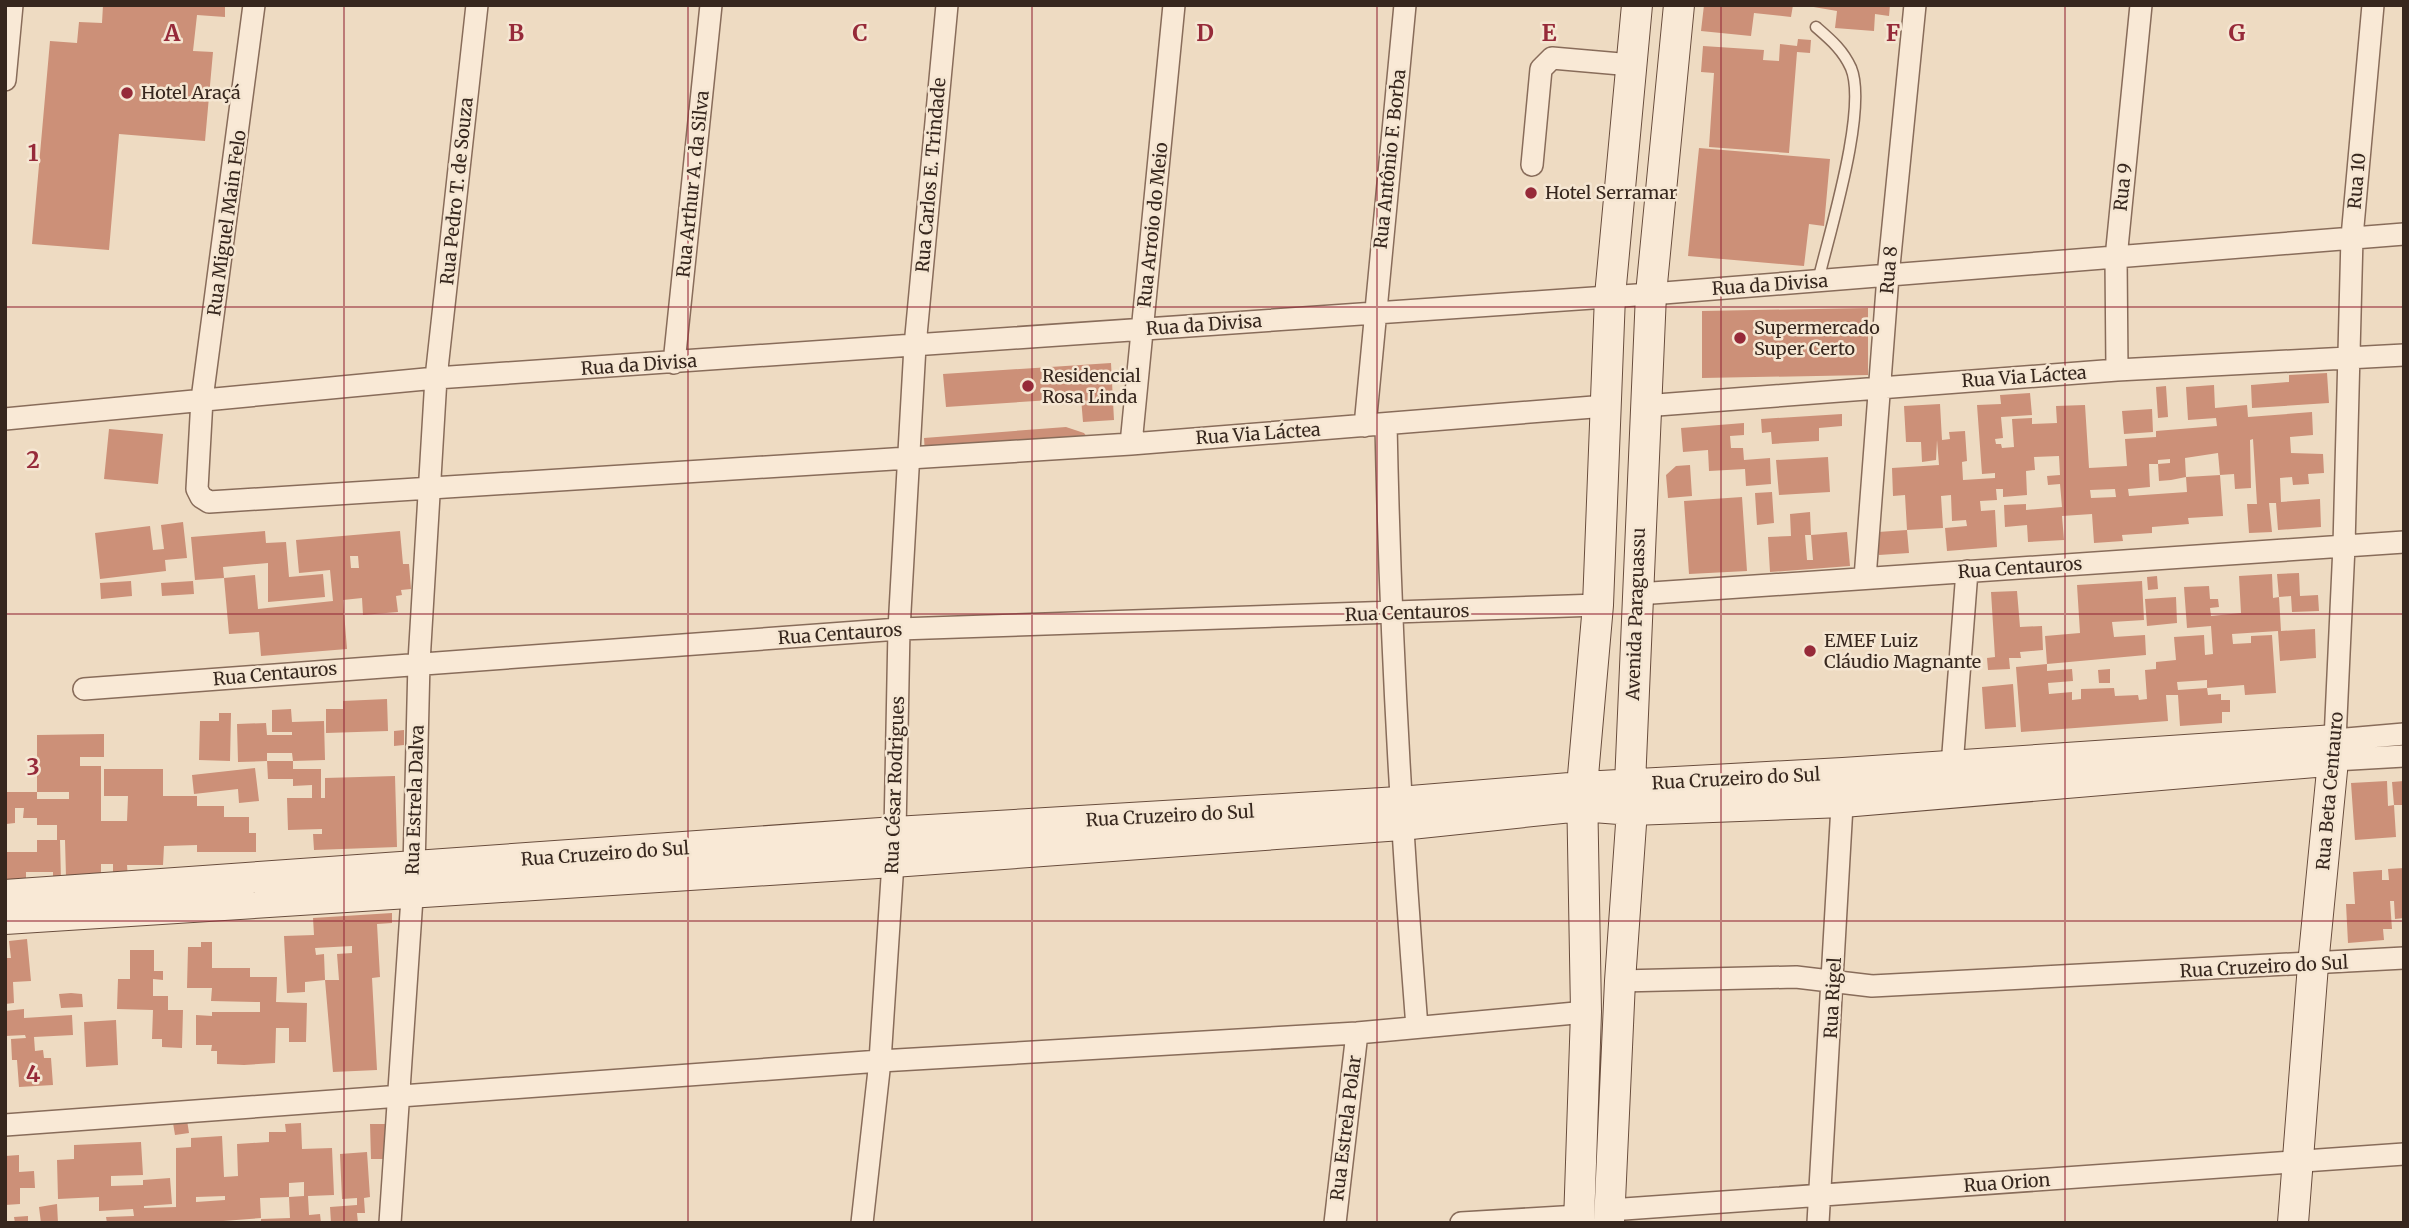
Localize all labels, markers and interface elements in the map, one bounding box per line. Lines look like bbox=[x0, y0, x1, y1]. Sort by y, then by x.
text: A bbox=[163, 18, 181, 47]
text: B bbox=[508, 18, 524, 47]
text: C bbox=[852, 18, 868, 47]
text: D bbox=[1196, 18, 1214, 47]
text: E bbox=[1541, 18, 1557, 47]
text: F bbox=[1886, 18, 1900, 47]
text: G bbox=[2229, 18, 2246, 47]
street label: Rua Antônio F. Borba bbox=[1369, 68, 1410, 250]
street label: Rua Carlos E. Trindade bbox=[911, 77, 950, 273]
place label: Hotel Araçá bbox=[141, 81, 241, 104]
marker: Hotel Araçá bbox=[119, 85, 135, 101]
street label: Rua Arthur A. da Silva bbox=[671, 89, 714, 279]
street label: Rua Pedro T. de Souza bbox=[435, 96, 478, 286]
street label: Rua Miguel Main Felo bbox=[202, 128, 251, 317]
text: 1 bbox=[28, 138, 39, 167]
street label: Rua Arroio do Meio bbox=[1132, 141, 1173, 309]
street label: Rua 10 bbox=[2343, 152, 2370, 210]
street label: Rua 9 bbox=[2109, 162, 2136, 212]
place label: Hotel Serramar bbox=[1545, 181, 1677, 204]
marker: Hotel Serramar bbox=[1523, 185, 1539, 201]
street label: Rua 8 bbox=[1875, 245, 1902, 295]
street label: Rua da Divisa bbox=[1711, 269, 1829, 300]
street label: Rua da Divisa bbox=[1145, 309, 1263, 340]
place label: Supermercado Super Certo bbox=[1754, 316, 1880, 360]
marker: Supermercado Super Certo bbox=[1732, 330, 1748, 346]
street label: Rua da Divisa bbox=[580, 349, 698, 380]
street label: Rua Via Láctea bbox=[1961, 361, 2088, 392]
place label: Residencial Rosa Linda bbox=[1042, 364, 1141, 408]
marker: Residencial Rosa Linda bbox=[1020, 378, 1036, 394]
street label: Rua Via Láctea bbox=[1195, 418, 1322, 449]
text: 2 bbox=[26, 445, 40, 474]
street label: Avenida Paraguassu bbox=[1621, 527, 1650, 702]
street label: Rua Centauros bbox=[1957, 552, 2083, 583]
street label: Rua Centauros bbox=[1344, 599, 1470, 626]
street label: Rua Centauros bbox=[777, 618, 903, 649]
place label: EMEF Luiz Cláudio Magnante bbox=[1824, 629, 1981, 673]
marker: EMEF Luiz Cláudio Magnante bbox=[1802, 643, 1818, 659]
street label: Rua Centauros bbox=[212, 657, 338, 690]
street label: Rua César Rodrigues bbox=[880, 695, 909, 874]
street label: Rua Beta Centauro bbox=[2311, 711, 2348, 871]
street label: Rua Estrela Dalva bbox=[400, 724, 429, 875]
text: 3 bbox=[26, 752, 40, 781]
street label: Rua Cruzeiro do Sul bbox=[1651, 763, 1821, 794]
street label: Rua Cruzeiro do Sul bbox=[1085, 800, 1255, 831]
street label: Rua Cruzeiro do Sul bbox=[520, 836, 690, 871]
street label: Rua Cruzeiro do Sul bbox=[2179, 951, 2349, 982]
street label: Rua Rigel bbox=[1819, 956, 1846, 1039]
street label: Rua Estrela Polar bbox=[1325, 1054, 1366, 1202]
text: 4 bbox=[26, 1059, 41, 1088]
street label: Rua Orion bbox=[1963, 1168, 2051, 1197]

